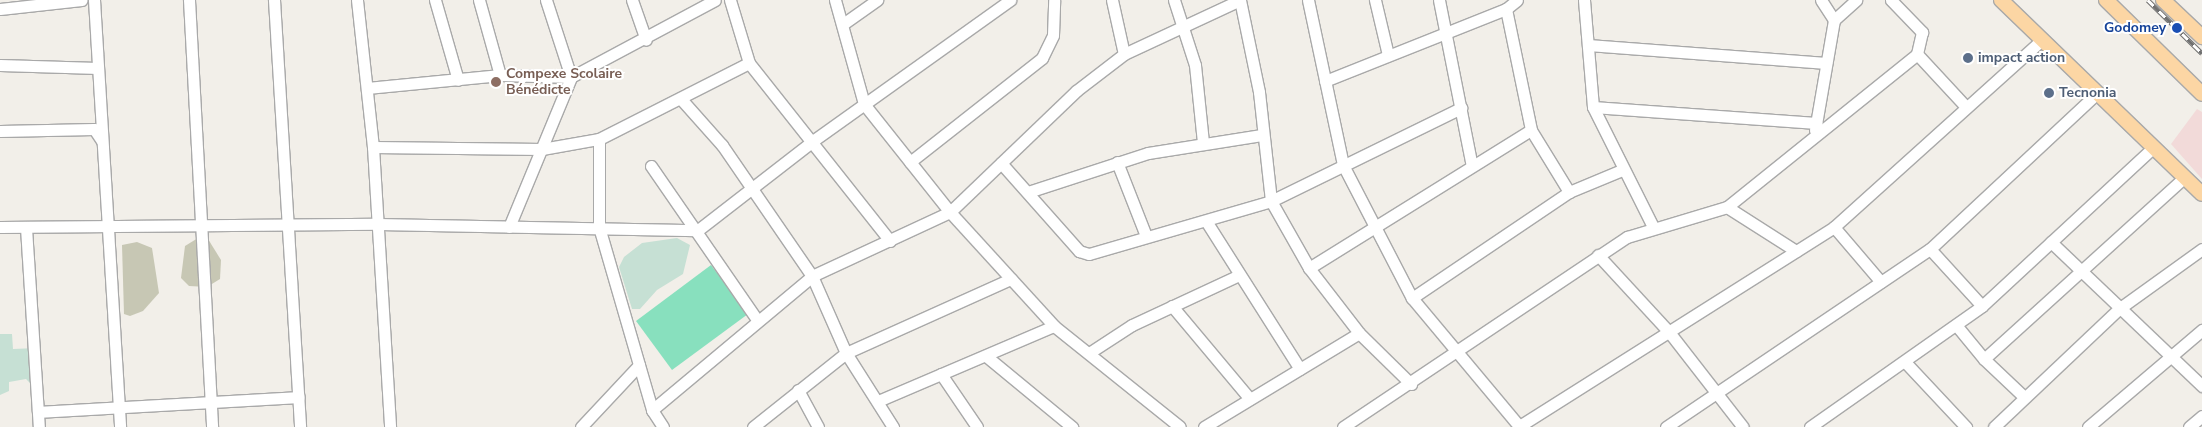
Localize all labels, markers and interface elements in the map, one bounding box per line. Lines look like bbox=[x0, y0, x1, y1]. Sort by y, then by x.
place label: Godomey bbox=[2104, 20, 2166, 36]
marker: Godomey bbox=[2170, 21, 2184, 35]
place label: impact action bbox=[1978, 50, 2065, 66]
marker: impact action bbox=[1962, 52, 1974, 64]
place label: Compexe Scolaire Bénédicte bbox=[506, 66, 622, 98]
marker: Compexe Scolaire Bénédicte bbox=[490, 76, 502, 88]
place label: Tecnonia bbox=[2059, 85, 2116, 101]
marker: Tecnonia bbox=[2043, 87, 2055, 99]

